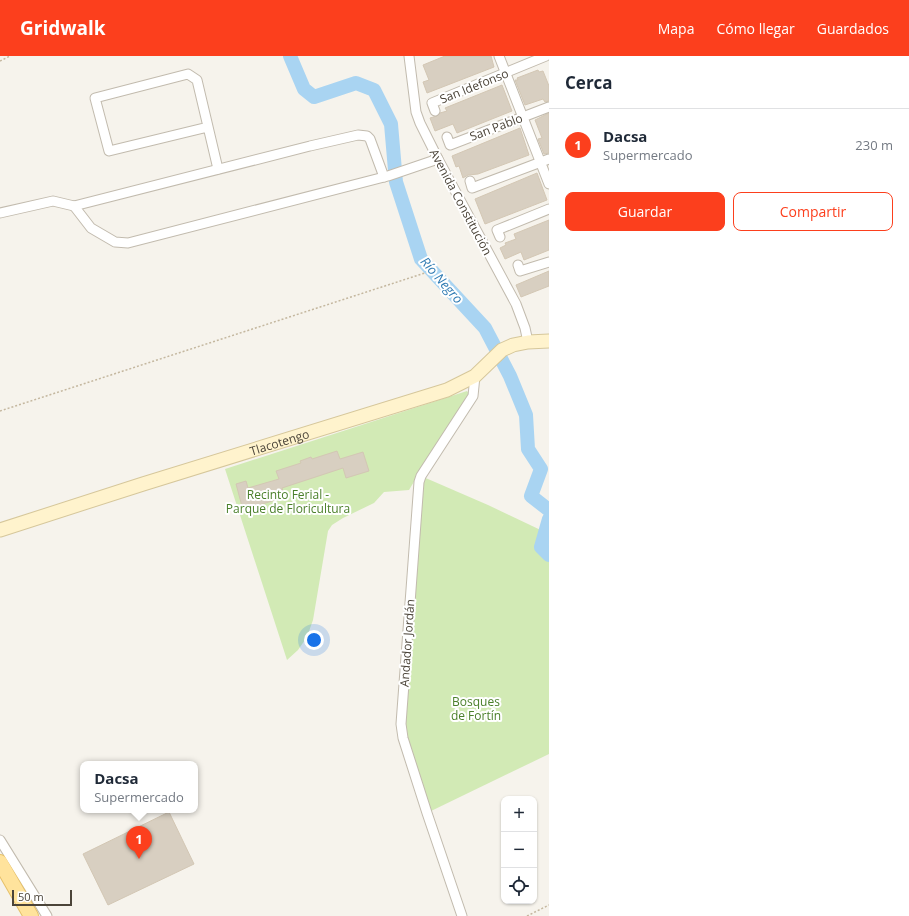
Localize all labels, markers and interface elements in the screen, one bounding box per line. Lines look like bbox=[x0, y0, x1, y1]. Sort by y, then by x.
text: Gridwalk bbox=[20, 15, 106, 41]
text: Mapa bbox=[658, 19, 694, 38]
text: Cómo llegar bbox=[716, 19, 795, 38]
text: Guardados bbox=[817, 19, 889, 38]
street label: San Idefonso bbox=[437, 64, 511, 108]
text: Cerca bbox=[565, 71, 613, 94]
street label: San Pablo bbox=[467, 109, 525, 145]
text: Dacsa bbox=[603, 126, 647, 146]
text: 1 bbox=[574, 136, 582, 154]
text: 230 m bbox=[855, 136, 893, 154]
street label: Avenida Constitución bbox=[426, 146, 496, 258]
text: Supermercado bbox=[603, 146, 693, 164]
button: Guardar bbox=[565, 192, 725, 231]
button: Compartir bbox=[733, 192, 893, 231]
water label: Río Negro bbox=[417, 253, 467, 307]
street label: Tlacotengo bbox=[248, 425, 311, 459]
park label: Recinto Ferial - Parque de Floricultura bbox=[226, 486, 350, 517]
street label: Andador Jordán bbox=[395, 598, 419, 688]
your location bbox=[304, 630, 324, 650]
park label: Bosques de Fortín bbox=[451, 693, 501, 724]
popup bbox=[80, 761, 198, 813]
text: Dacsa bbox=[94, 768, 139, 788]
text: Supermercado bbox=[94, 788, 184, 806]
map controls bbox=[501, 796, 537, 904]
button: + bbox=[501, 796, 537, 832]
pin: 1 bbox=[126, 826, 152, 859]
button: − bbox=[501, 832, 537, 868]
button: locate bbox=[501, 868, 537, 904]
scale bar bbox=[12, 888, 72, 907]
text: 50 m bbox=[18, 889, 44, 904]

